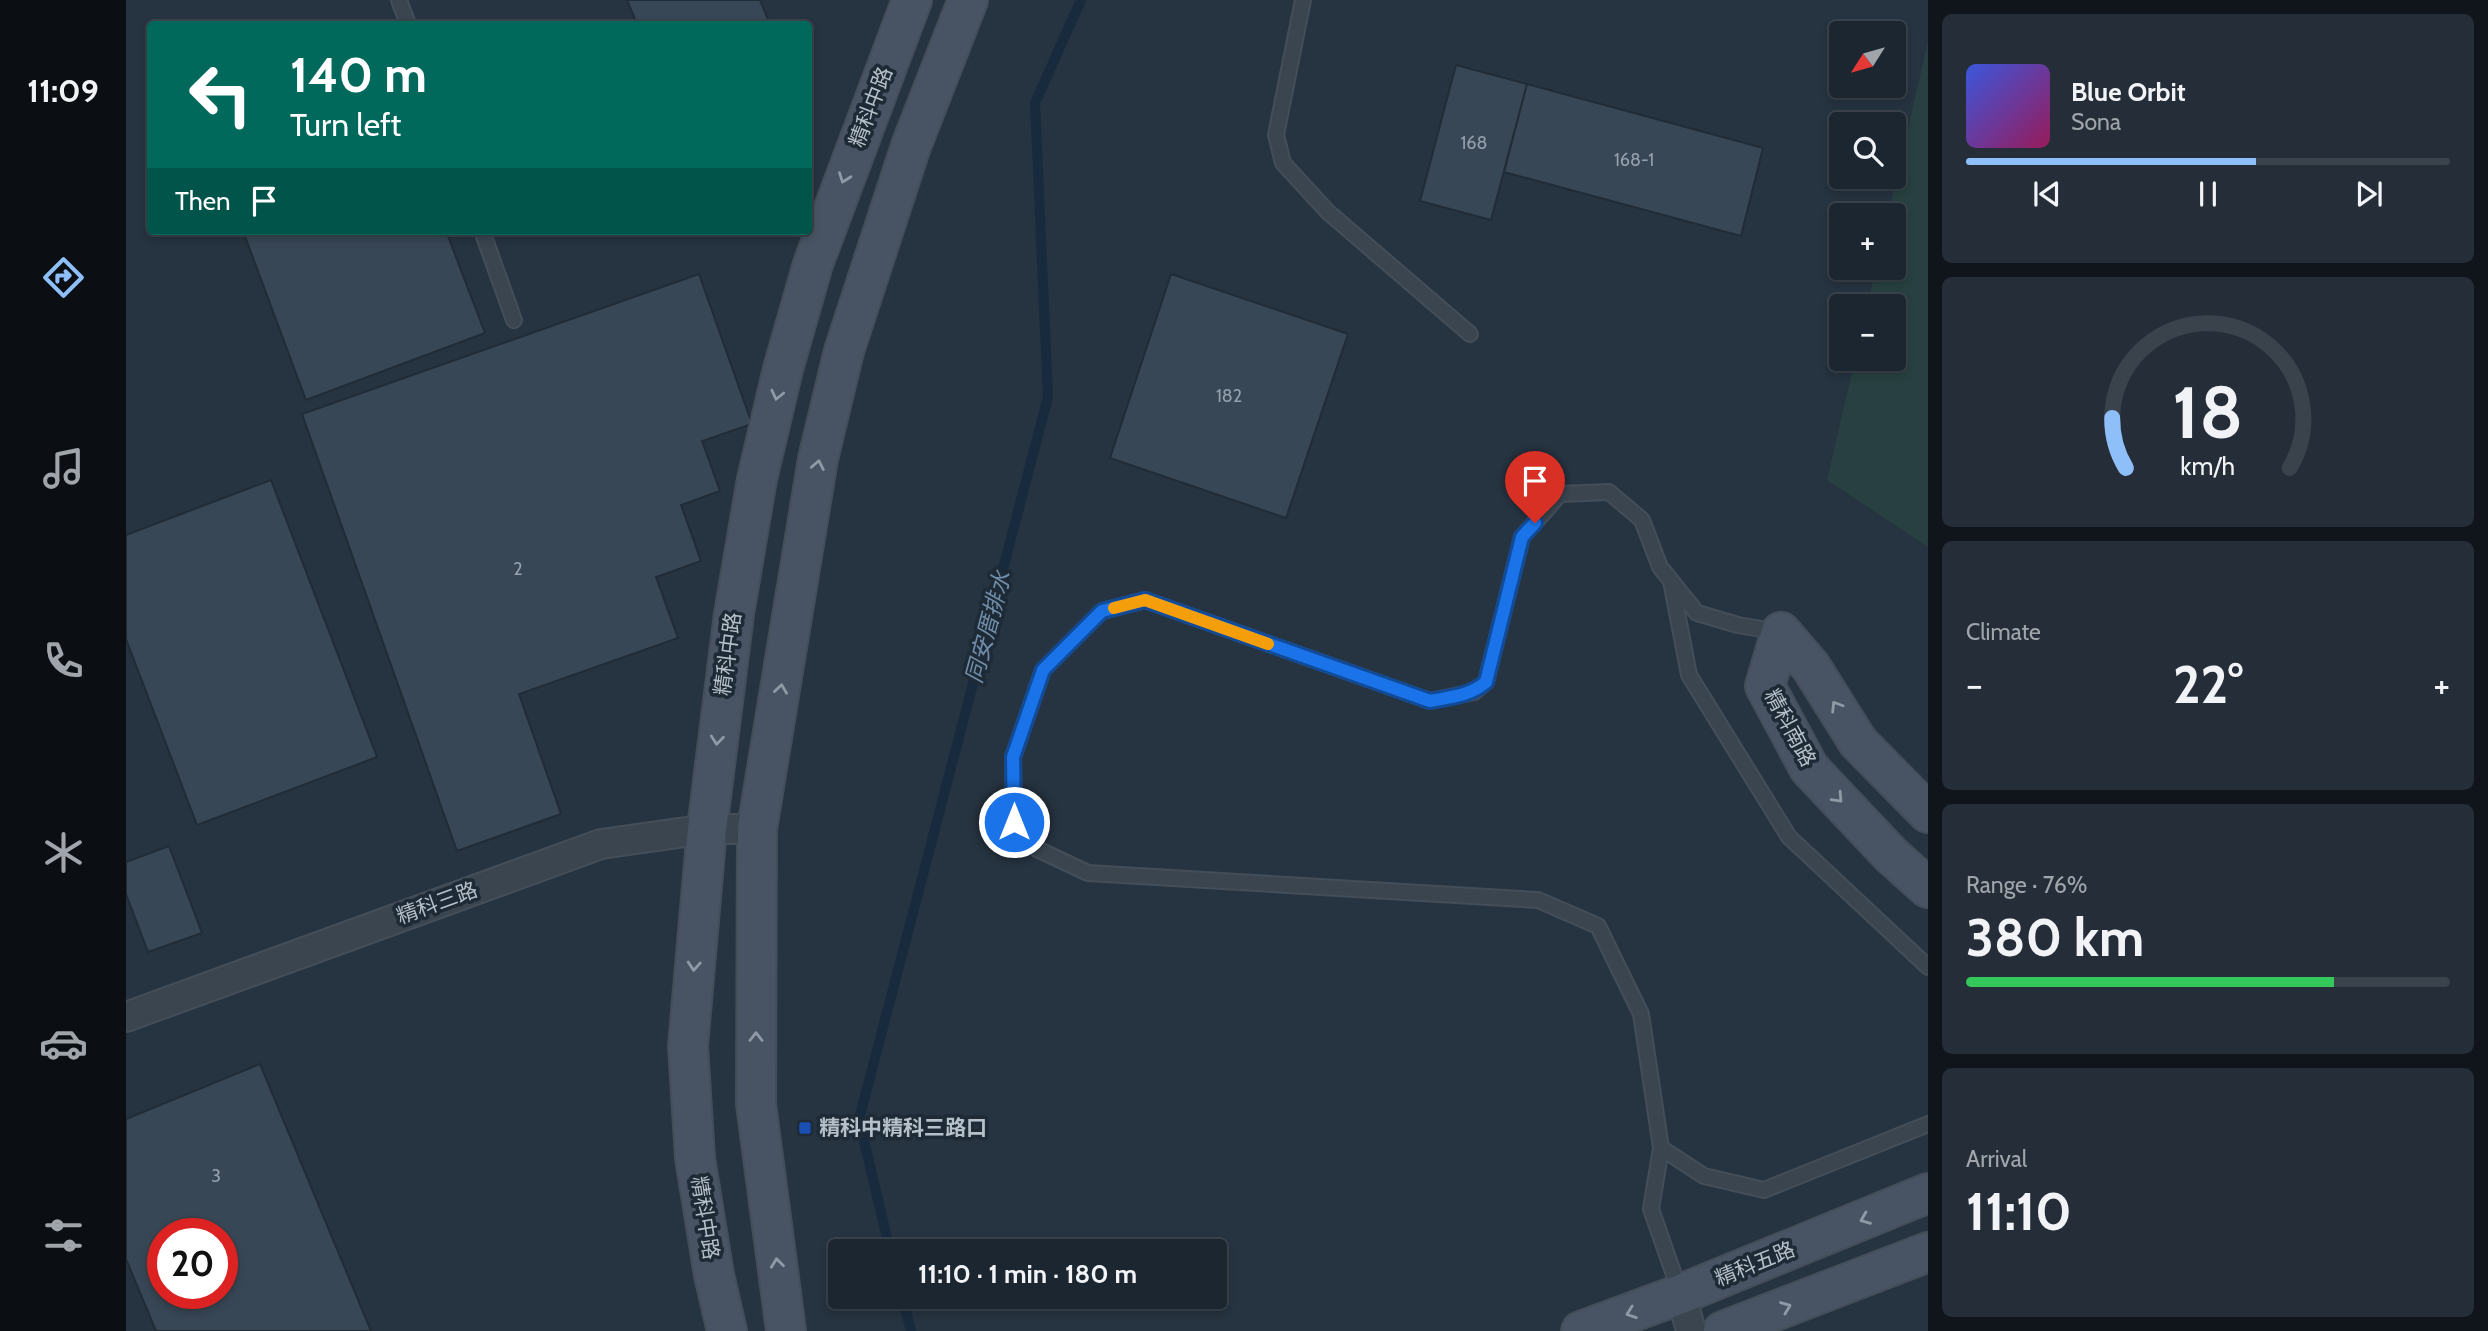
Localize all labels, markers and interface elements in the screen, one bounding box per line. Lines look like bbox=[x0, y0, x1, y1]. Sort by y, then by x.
north arrow bbox=[1829, 21, 1906, 98]
map controls bbox=[1829, 21, 1906, 371]
text: 140 m bbox=[290, 45, 427, 104]
icon: left bbox=[175, 49, 266, 140]
street label: 精科中路 bbox=[844, 63, 897, 151]
text: 11:09 bbox=[27, 71, 99, 110]
text: Blue Orbit bbox=[2071, 76, 2186, 108]
text: Turn left bbox=[290, 105, 401, 144]
text: Sona bbox=[2071, 108, 2121, 136]
button: search bbox=[1829, 112, 1906, 189]
house number: 168 bbox=[1460, 132, 1488, 154]
house number: 168-1 bbox=[1614, 149, 1654, 171]
one-way arrow bbox=[838, 172, 852, 184]
icon: previous bbox=[2028, 175, 2066, 213]
icon: pause bbox=[2189, 175, 2227, 213]
icon: next bbox=[2350, 175, 2388, 213]
icon: arrive bbox=[245, 182, 283, 220]
text: Then bbox=[175, 185, 231, 217]
button: + bbox=[1829, 203, 1906, 280]
icon: directions bbox=[39, 253, 88, 302]
button: − bbox=[1829, 294, 1906, 371]
text: 18 bbox=[2173, 369, 2243, 457]
house number: 182 bbox=[1216, 385, 1242, 407]
one-way arrow bbox=[770, 389, 785, 401]
icon: music bbox=[39, 444, 88, 493]
pin bbox=[1505, 451, 1565, 523]
text: km/h bbox=[2181, 451, 2235, 481]
one-way arrow bbox=[809, 459, 824, 471]
icon: arrive bbox=[1516, 462, 1554, 500]
house number: 2 bbox=[513, 558, 523, 580]
water label: 同安厝排水 bbox=[960, 567, 1017, 686]
street label: 精科中路 bbox=[709, 611, 746, 697]
text: Climate bbox=[1966, 618, 2041, 646]
icon: phone bbox=[39, 636, 88, 685]
text: 22° bbox=[2173, 653, 2243, 716]
text: − bbox=[1966, 661, 1983, 708]
text: + bbox=[2433, 661, 2450, 708]
one-way arrow bbox=[773, 683, 788, 695]
street label: 精科南路 bbox=[1760, 685, 1821, 771]
one-way arrow bbox=[1832, 701, 1845, 714]
one-way arrow bbox=[710, 735, 725, 746]
position arrow bbox=[977, 785, 1051, 859]
one-way arrow bbox=[1829, 790, 1842, 803]
icon: climate bbox=[39, 828, 88, 877]
text: Range · 76% bbox=[1966, 871, 2087, 899]
street label: 精科三路 bbox=[393, 876, 481, 929]
text: 380 km bbox=[1966, 906, 2144, 969]
one-way arrow bbox=[687, 961, 702, 972]
icon: car bbox=[39, 1019, 88, 1068]
one-way arrow bbox=[748, 1031, 764, 1042]
place label: 精科中精科三路口 bbox=[819, 1115, 987, 1140]
marker: 精科中精科三路口 bbox=[797, 1120, 813, 1136]
text: Arrival bbox=[1966, 1145, 2027, 1173]
house number: 3 bbox=[211, 1165, 221, 1187]
street label: 精科中路 bbox=[687, 1174, 724, 1261]
text: 11:10 bbox=[1966, 1180, 2072, 1243]
icon: filters bbox=[39, 1211, 88, 1260]
one-way arrow bbox=[1860, 1211, 1872, 1225]
speed limit sign: 20 bbox=[147, 1218, 238, 1309]
street label: 精科五路 bbox=[1711, 1236, 1798, 1291]
one-way arrow bbox=[770, 1257, 785, 1269]
text: 11:10 · 1 min · 180 m bbox=[918, 1258, 1137, 1290]
one-way arrow bbox=[1780, 1301, 1792, 1315]
one-way arrow bbox=[1626, 1305, 1638, 1319]

